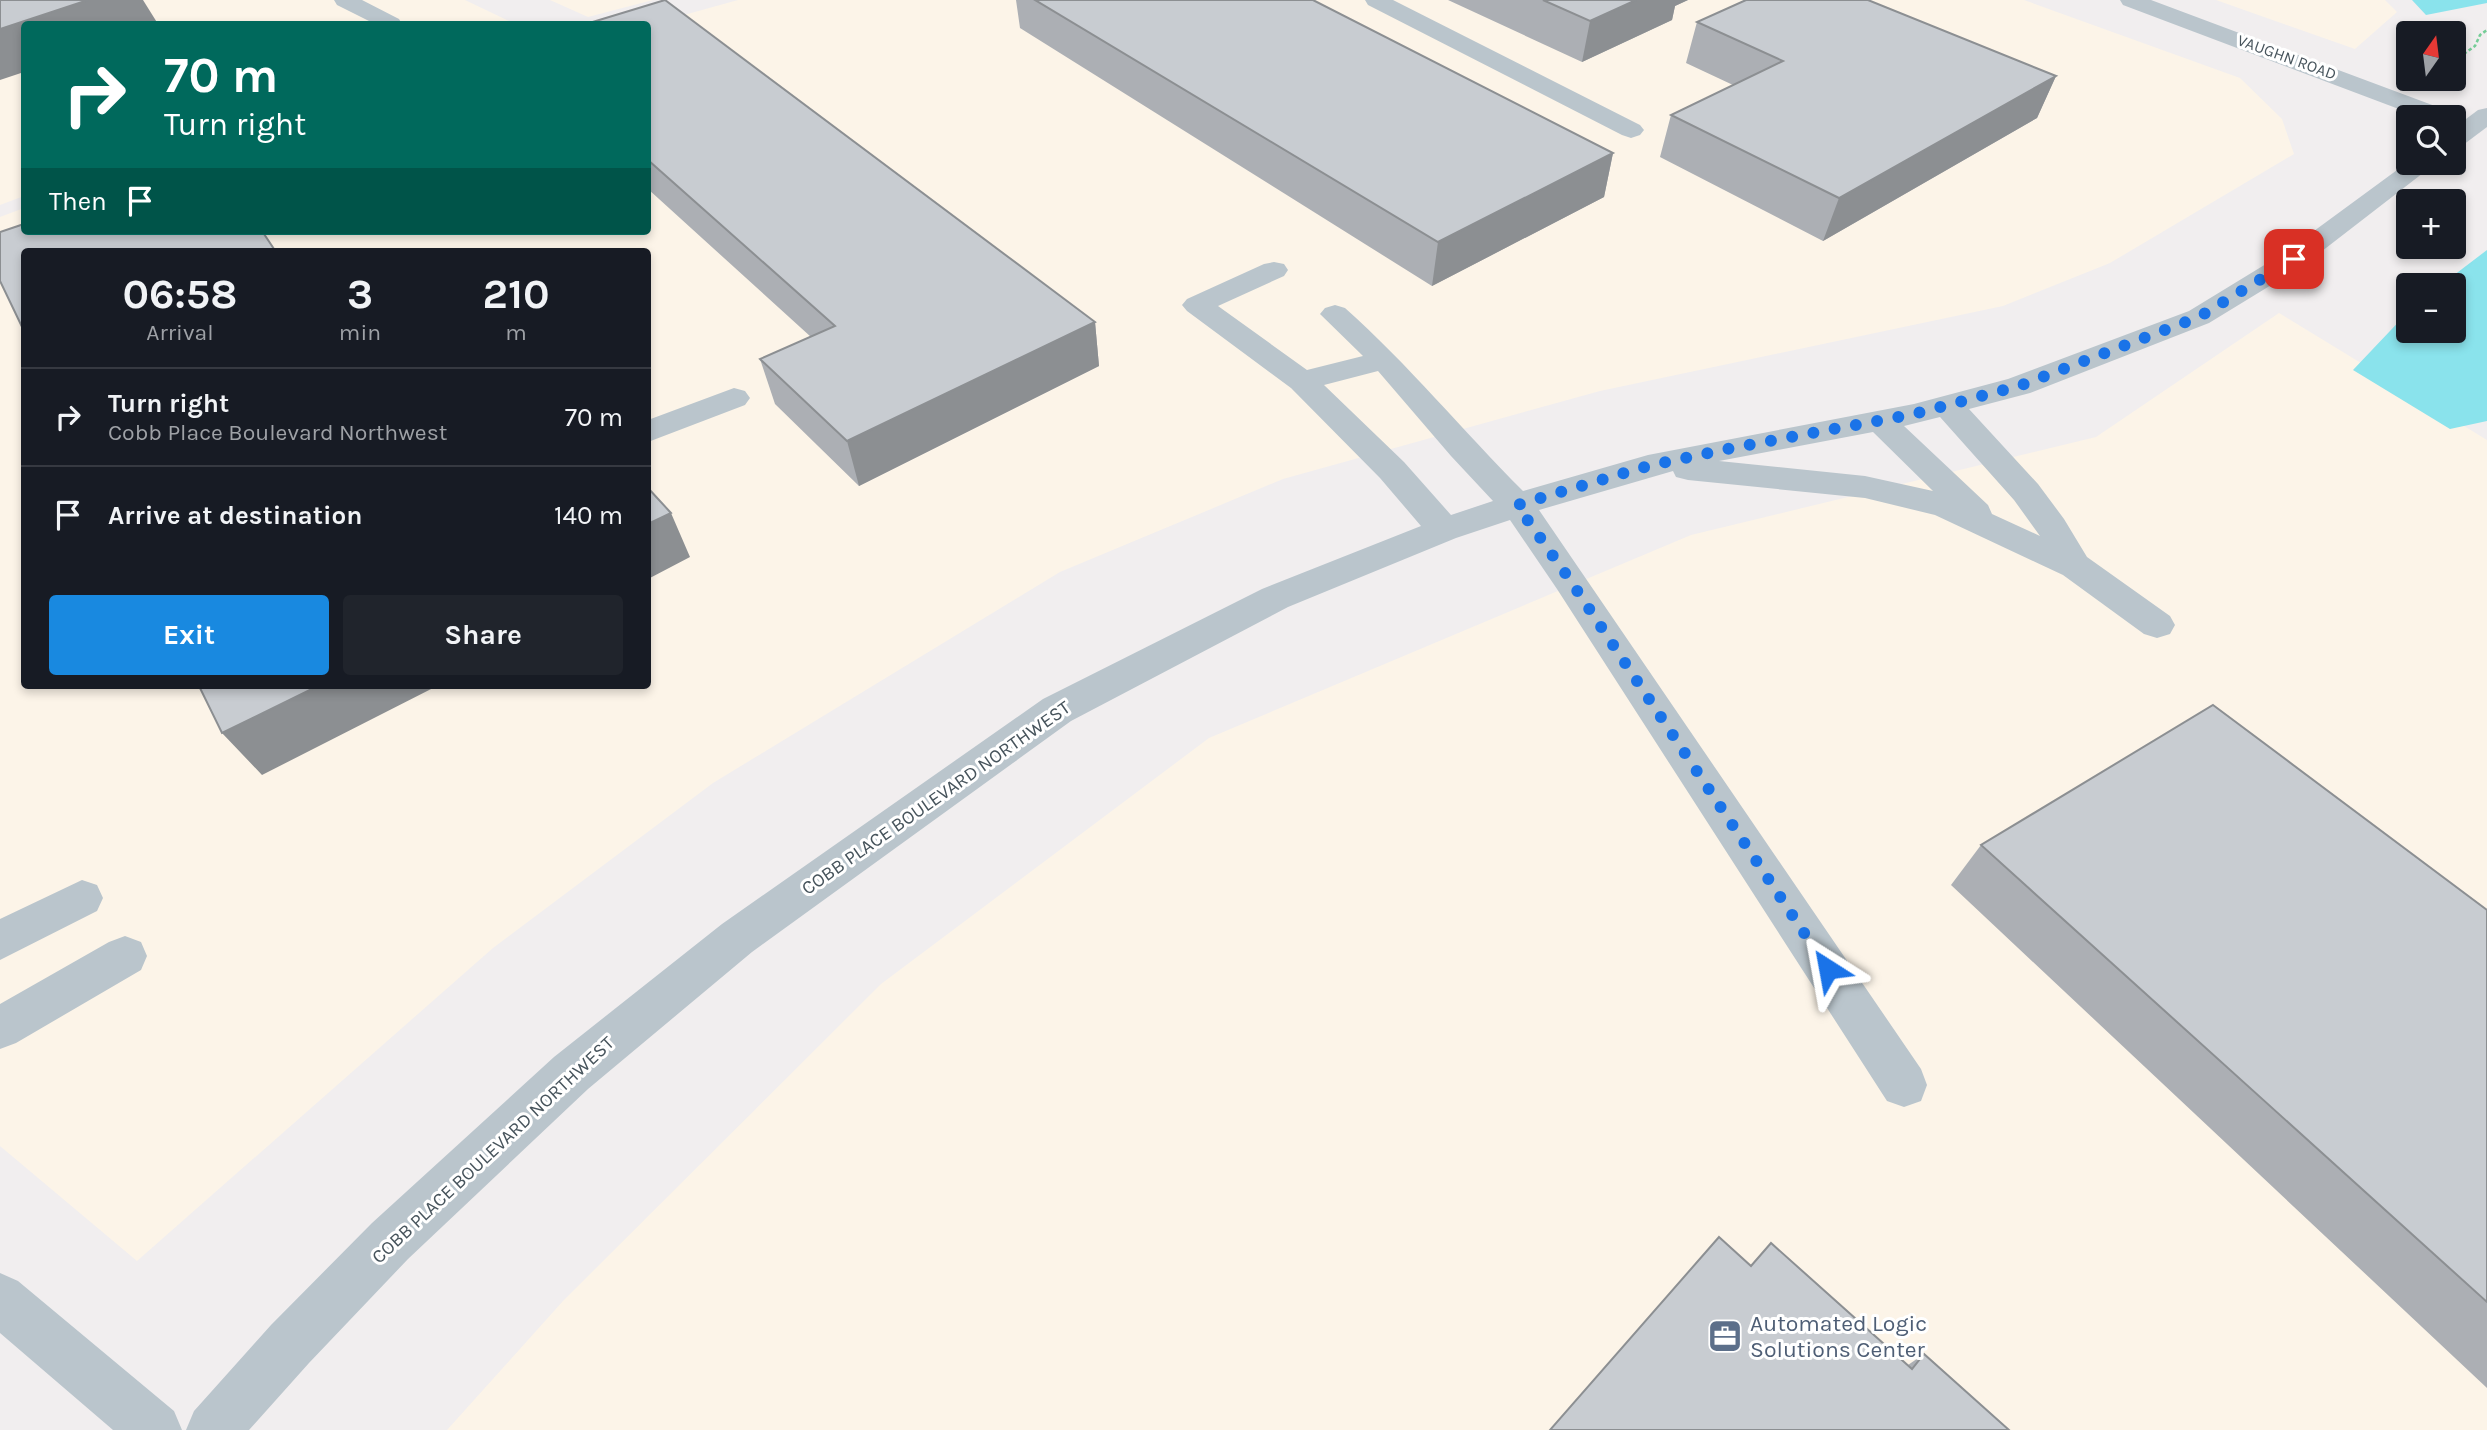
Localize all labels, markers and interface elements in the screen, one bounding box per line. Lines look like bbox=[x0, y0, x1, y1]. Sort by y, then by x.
north arrow bbox=[2396, 21, 2466, 91]
map controls bbox=[2396, 21, 2466, 343]
street label: VAUGHN ROAD bbox=[2235, 30, 2339, 84]
text: 70 m bbox=[164, 47, 278, 104]
icon: right bbox=[49, 49, 140, 140]
button: search bbox=[2396, 105, 2466, 175]
text: Turn right bbox=[164, 106, 306, 143]
icon: arrive bbox=[121, 182, 159, 220]
text: Then bbox=[49, 186, 107, 217]
button: + bbox=[2396, 189, 2466, 259]
pin bbox=[2264, 229, 2324, 289]
icon: arrive bbox=[2275, 240, 2313, 278]
text: 06:58 bbox=[122, 269, 237, 319]
text: 3 bbox=[347, 269, 373, 319]
text: 210 bbox=[483, 269, 550, 319]
button: − bbox=[2396, 273, 2466, 343]
text: Arrival bbox=[146, 319, 214, 346]
text: min bbox=[339, 319, 381, 346]
text: m bbox=[505, 319, 527, 346]
text: Turn right bbox=[108, 388, 229, 419]
icon: right bbox=[49, 398, 87, 436]
text: 70 m bbox=[565, 402, 623, 433]
text: Cobb Place Boulevard Northwest bbox=[108, 419, 447, 446]
icon: arrive bbox=[49, 496, 87, 534]
text: Arrive at destination bbox=[108, 500, 362, 531]
text: 140 m bbox=[554, 500, 623, 531]
button: Exit bbox=[49, 595, 329, 675]
button: Share bbox=[343, 595, 623, 675]
street label: COBB PLACE BOULEVARD NORTHWEST bbox=[798, 696, 1075, 900]
position arrow bbox=[1791, 932, 1865, 1006]
street label: COBB PLACE BOULEVARD NORTHWEST bbox=[367, 1032, 619, 1268]
place label: Automated Logic Solutions Center bbox=[1750, 1310, 1927, 1363]
office icon: Automated Logic Solutions Center bbox=[1706, 1317, 1744, 1355]

